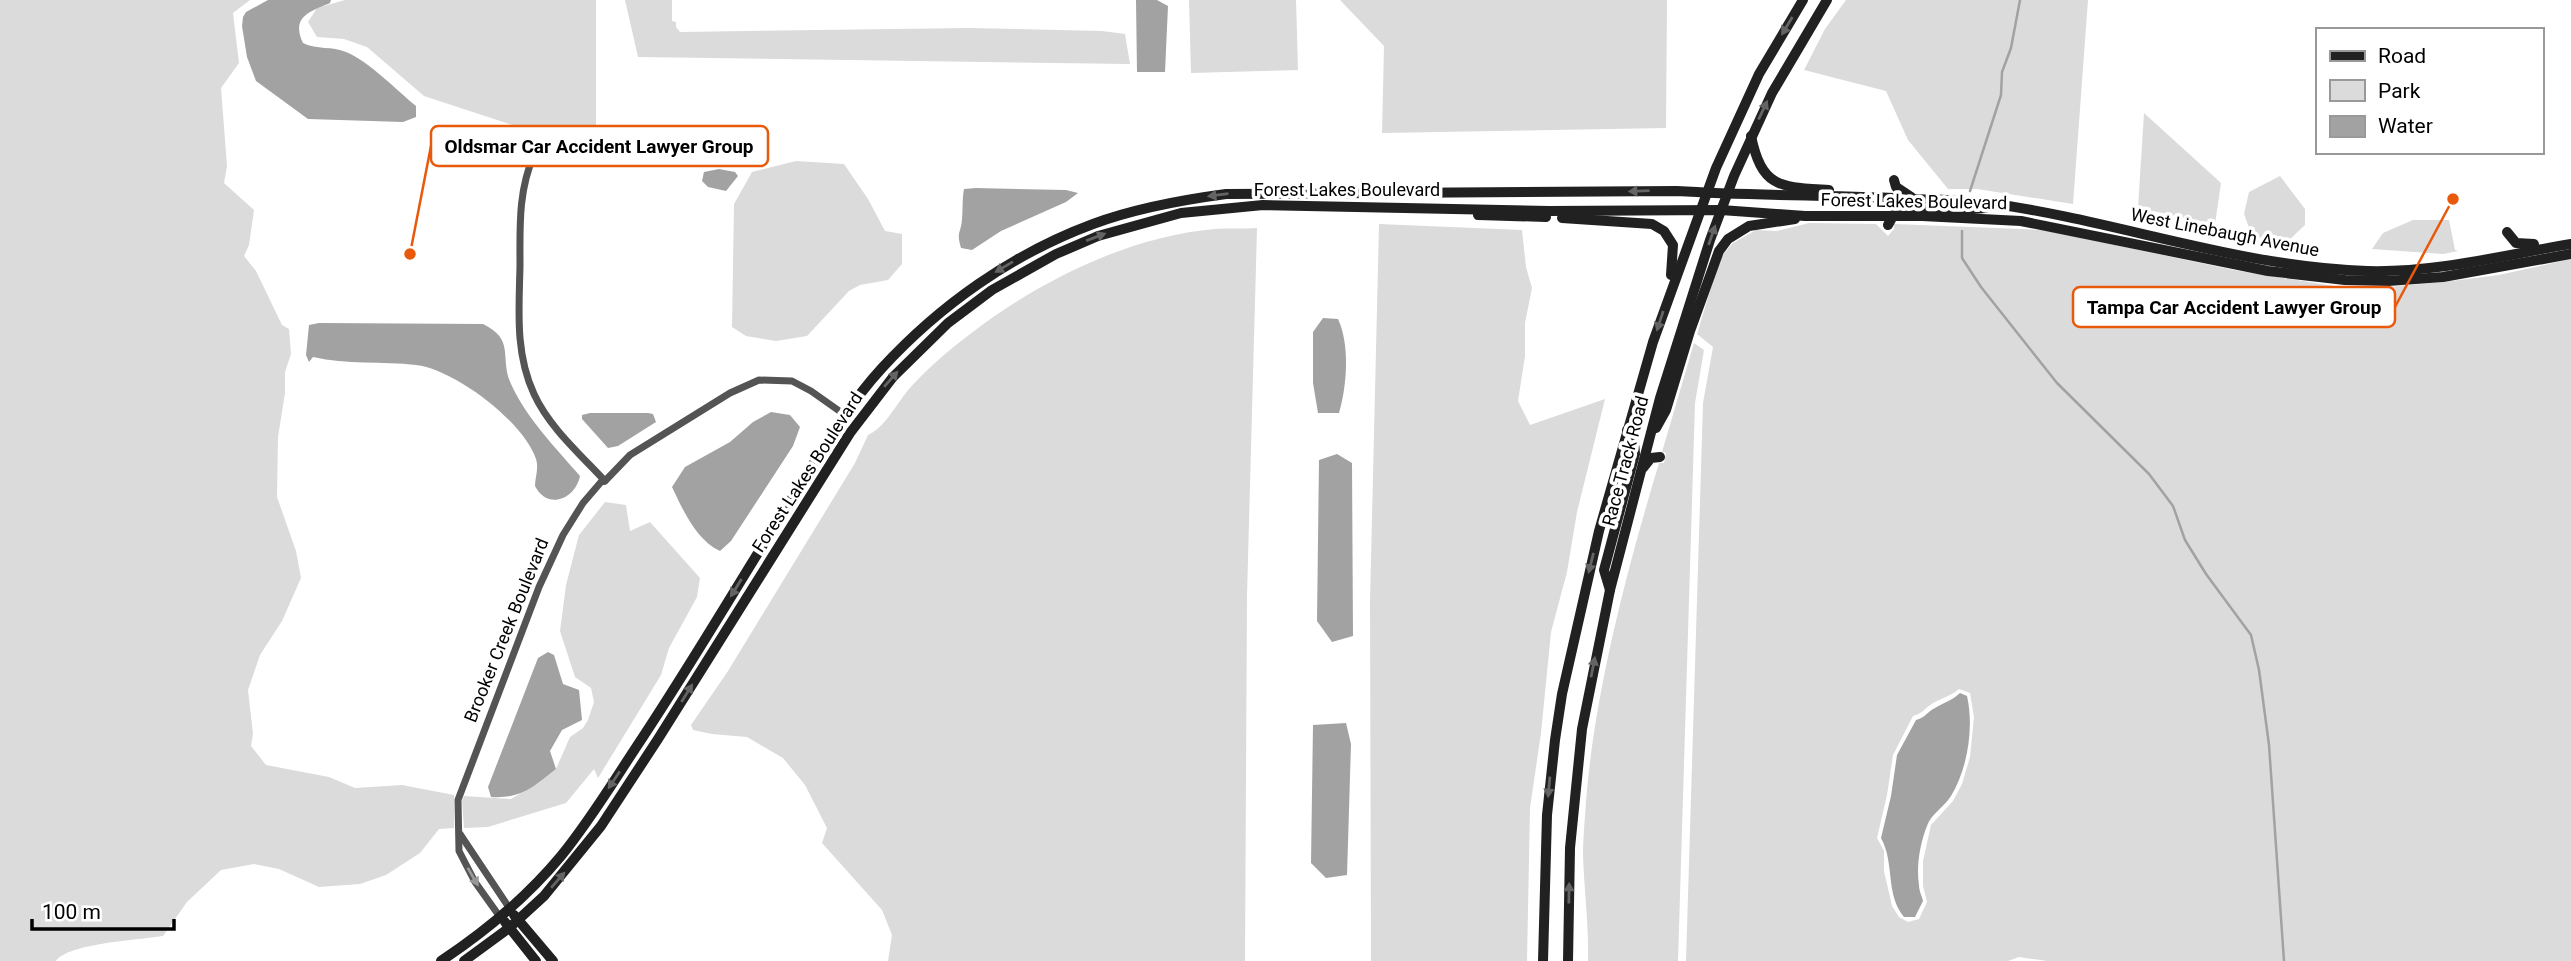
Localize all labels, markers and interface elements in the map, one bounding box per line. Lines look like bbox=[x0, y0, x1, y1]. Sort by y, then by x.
one-way arrow bbox=[1781, 17, 1794, 36]
legend bbox=[2316, 28, 2543, 154]
text: Road bbox=[2378, 44, 2426, 68]
text: Park bbox=[2378, 79, 2421, 103]
one-way arrow bbox=[1757, 100, 1769, 120]
text: Water bbox=[2378, 114, 2433, 138]
callout: Oldsmar Car Accident Lawyer Group bbox=[431, 126, 768, 166]
text: Oldsmar Car Accident Lawyer Group bbox=[445, 135, 754, 158]
street label: Forest Lakes Boulevard bbox=[1254, 179, 1440, 200]
one-way arrow bbox=[1628, 186, 1650, 197]
street label: Forest Lakes Boulevard bbox=[1821, 189, 2007, 213]
one-way arrow bbox=[1207, 190, 1229, 201]
street label: West Linebaugh Avenue bbox=[2129, 203, 2321, 261]
one-way arrow bbox=[1707, 225, 1718, 246]
one-way arrow bbox=[1086, 232, 1107, 243]
one-way arrow bbox=[995, 261, 1014, 273]
callout: Tampa Car Accident Lawyer Group bbox=[2073, 287, 2395, 327]
text: Tampa Car Accident Lawyer Group bbox=[2087, 296, 2382, 319]
one-way arrow bbox=[1654, 311, 1665, 332]
one-way arrow bbox=[883, 371, 898, 388]
street label: Forest Lakes Boulevard bbox=[747, 388, 867, 556]
street label: Race Track Road bbox=[1598, 394, 1652, 528]
street label: Brooker Creek Boulevard bbox=[459, 535, 553, 725]
one-way arrow bbox=[1585, 553, 1596, 575]
one-way arrow bbox=[729, 578, 742, 597]
one-way arrow bbox=[1588, 656, 1599, 678]
one-way arrow bbox=[680, 683, 693, 703]
one-way arrow bbox=[607, 771, 621, 789]
one-way arrow bbox=[1543, 776, 1554, 798]
one-way arrow bbox=[467, 868, 480, 887]
one-way arrow bbox=[550, 871, 566, 889]
one-way arrow bbox=[1563, 882, 1574, 904]
scale bar bbox=[32, 888, 173, 932]
text: 100 m bbox=[42, 900, 101, 924]

